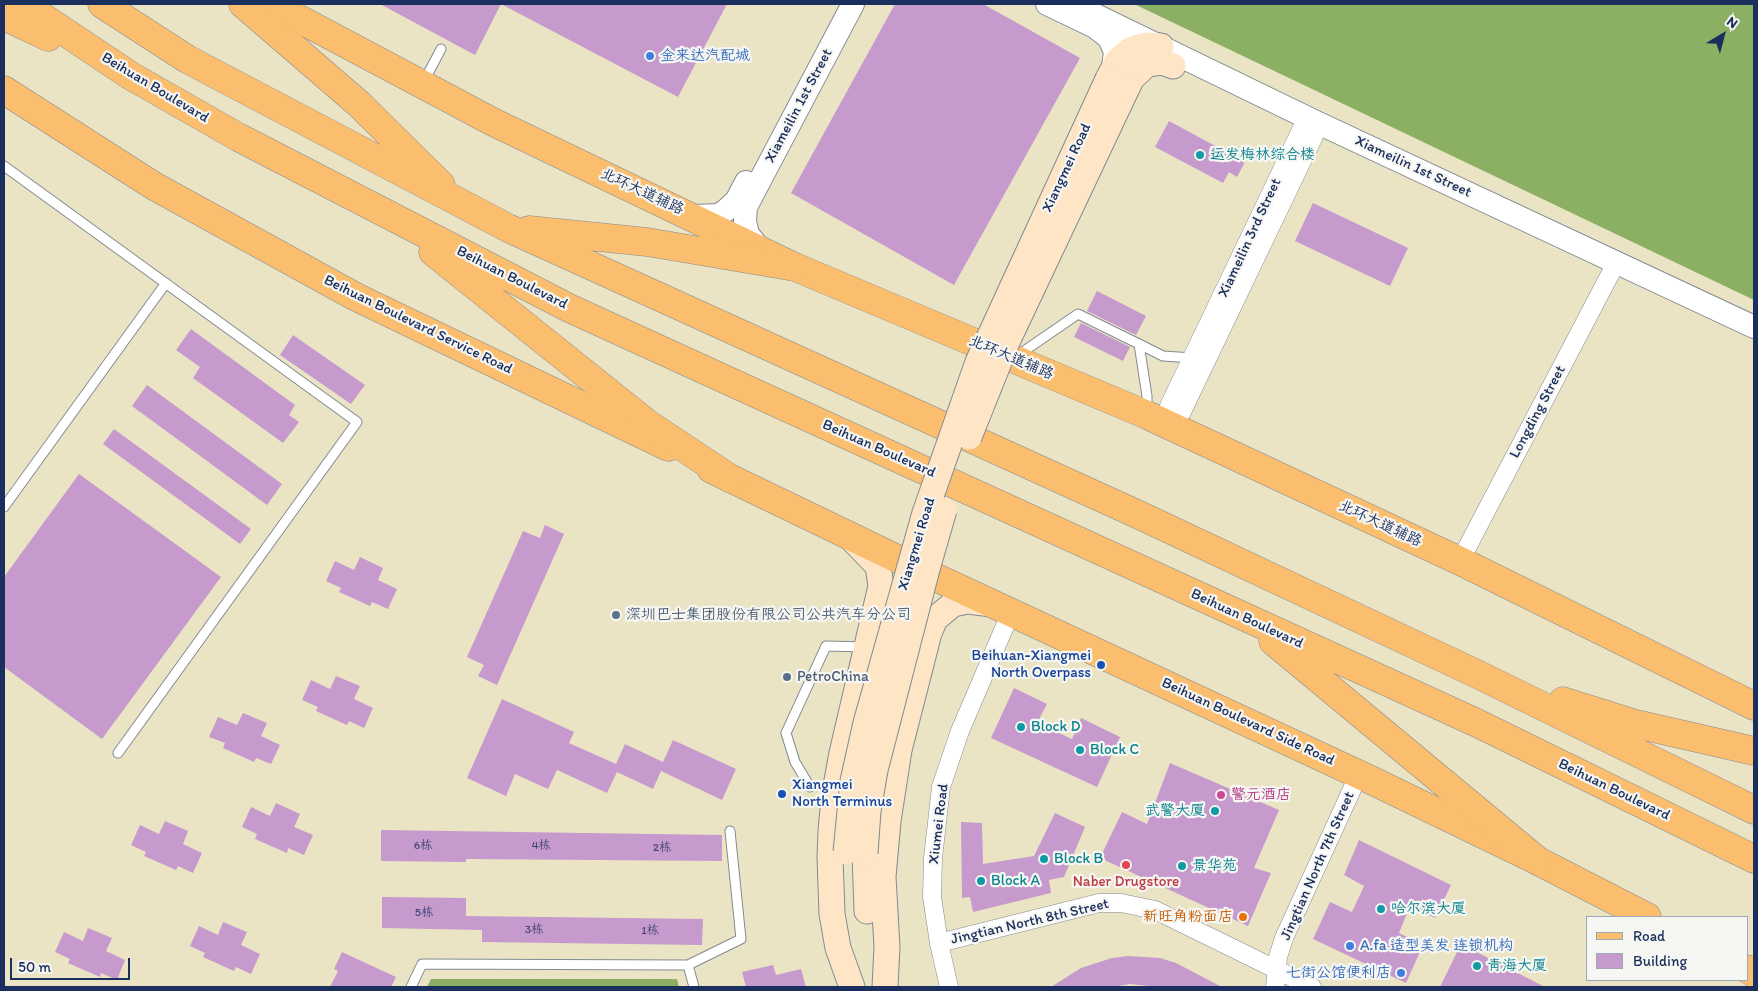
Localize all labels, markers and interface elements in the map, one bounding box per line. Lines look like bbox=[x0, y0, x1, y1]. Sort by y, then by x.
north arrow bbox=[1698, 10, 1748, 60]
text: N bbox=[1723, 13, 1741, 32]
street label: Xiameilin 1st Street bbox=[761, 46, 837, 166]
place label: 金来达汽配城 bbox=[660, 47, 750, 65]
street label: Beihuan Boulevard bbox=[98, 49, 212, 127]
marker: 金来达汽配城 bbox=[644, 50, 656, 62]
street label: Xiangmei Road bbox=[1038, 121, 1096, 215]
street label: Xiameilin 1st Street bbox=[1352, 132, 1474, 202]
place label: 运发梅林综合楼 bbox=[1210, 146, 1315, 164]
marker: 运发梅林综合楼 bbox=[1194, 149, 1206, 161]
street label: 北环大道辅路 bbox=[597, 165, 687, 219]
street label: Xiameilin 3rd Street bbox=[1214, 175, 1286, 301]
street label: Beihuan Boulevard bbox=[453, 242, 571, 314]
street label: Beihuan Boulevard Service Road bbox=[321, 271, 515, 379]
street label: 北环大道辅路 bbox=[966, 332, 1056, 384]
street label: Longding Street bbox=[1506, 363, 1570, 461]
street label: Beihuan Boulevard bbox=[819, 416, 939, 482]
street label: Xiangmei Road bbox=[894, 495, 940, 593]
street label: 北环大道辅路 bbox=[1335, 497, 1425, 551]
street label: Beihuan Boulevard bbox=[1188, 585, 1306, 653]
place label: 深圳巴士集团股份有限公司公共汽车分公司 bbox=[626, 606, 911, 624]
marker: 深圳巴士集团股份有限公司公共汽车分公司 bbox=[610, 609, 622, 621]
place label: Beihuan-Xiangmei North Overpass bbox=[972, 647, 1091, 682]
marker: Beihuan-Xiangmei North Overpass bbox=[1095, 659, 1107, 671]
place label: PetroChina bbox=[797, 668, 869, 686]
marker: PetroChina bbox=[781, 671, 793, 683]
street label: Beihuan Boulevard Side Road bbox=[1159, 674, 1337, 770]
place label: Block D bbox=[1031, 718, 1080, 736]
marker: Block D bbox=[1015, 721, 1027, 733]
place label: Block C bbox=[1090, 741, 1139, 759]
marker: Block C bbox=[1074, 744, 1086, 756]
street label: Beihuan Boulevard bbox=[1555, 755, 1673, 825]
place label: Xiangmei North Terminus bbox=[792, 776, 892, 811]
street label: Xiumei Road bbox=[925, 783, 953, 865]
place label: 警元酒店 bbox=[1231, 786, 1291, 804]
marker: Xiangmei North Terminus bbox=[776, 788, 788, 800]
marker: 警元酒店 bbox=[1215, 789, 1227, 801]
street label: Jingtian North 7th Street bbox=[1277, 789, 1359, 943]
place label: 武警大厦 bbox=[1145, 802, 1205, 820]
marker: 武警大厦 bbox=[1209, 805, 1221, 817]
house number: 6栋 bbox=[414, 839, 432, 853]
house number: 4栋 bbox=[531, 839, 551, 853]
house number: 2栋 bbox=[653, 841, 671, 855]
place label: Block B bbox=[1054, 850, 1103, 868]
marker: Block B bbox=[1038, 853, 1050, 865]
place label: 景华苑 bbox=[1192, 857, 1237, 875]
marker: Naber Drugstore bbox=[1120, 859, 1132, 871]
marker: 景华苑 bbox=[1176, 860, 1188, 872]
place label: Block A bbox=[991, 872, 1040, 890]
place label: Naber Drugstore bbox=[1073, 873, 1179, 891]
marker: Block A bbox=[975, 875, 987, 887]
street label: Jingtian North 8th Street bbox=[949, 895, 1111, 949]
place label: 哈尔滨大厦 bbox=[1391, 900, 1466, 918]
marker: 哈尔滨大厦 bbox=[1375, 903, 1387, 915]
house number: 5栋 bbox=[415, 906, 433, 920]
place label: 新旺角粉面店 bbox=[1143, 908, 1233, 926]
marker: 新旺角粉面店 bbox=[1237, 911, 1249, 923]
legend bbox=[1586, 916, 1748, 981]
house number: 3栋 bbox=[525, 923, 543, 937]
house number: 1栋 bbox=[641, 924, 659, 938]
text: Road bbox=[1633, 927, 1665, 945]
place label: A.fa 造型美发 连锁机构 bbox=[1360, 937, 1513, 955]
marker: A.fa 造型美发 连锁机构 bbox=[1344, 940, 1356, 952]
scale bar bbox=[12, 948, 132, 980]
text: Building bbox=[1633, 952, 1687, 970]
place label: 青海大厦 bbox=[1487, 957, 1547, 975]
text: 50 m bbox=[18, 958, 51, 976]
marker: 青海大厦 bbox=[1471, 960, 1483, 972]
place label: 七街公馆便利店 bbox=[1286, 964, 1391, 982]
marker: 七街公馆便利店 bbox=[1395, 967, 1407, 979]

